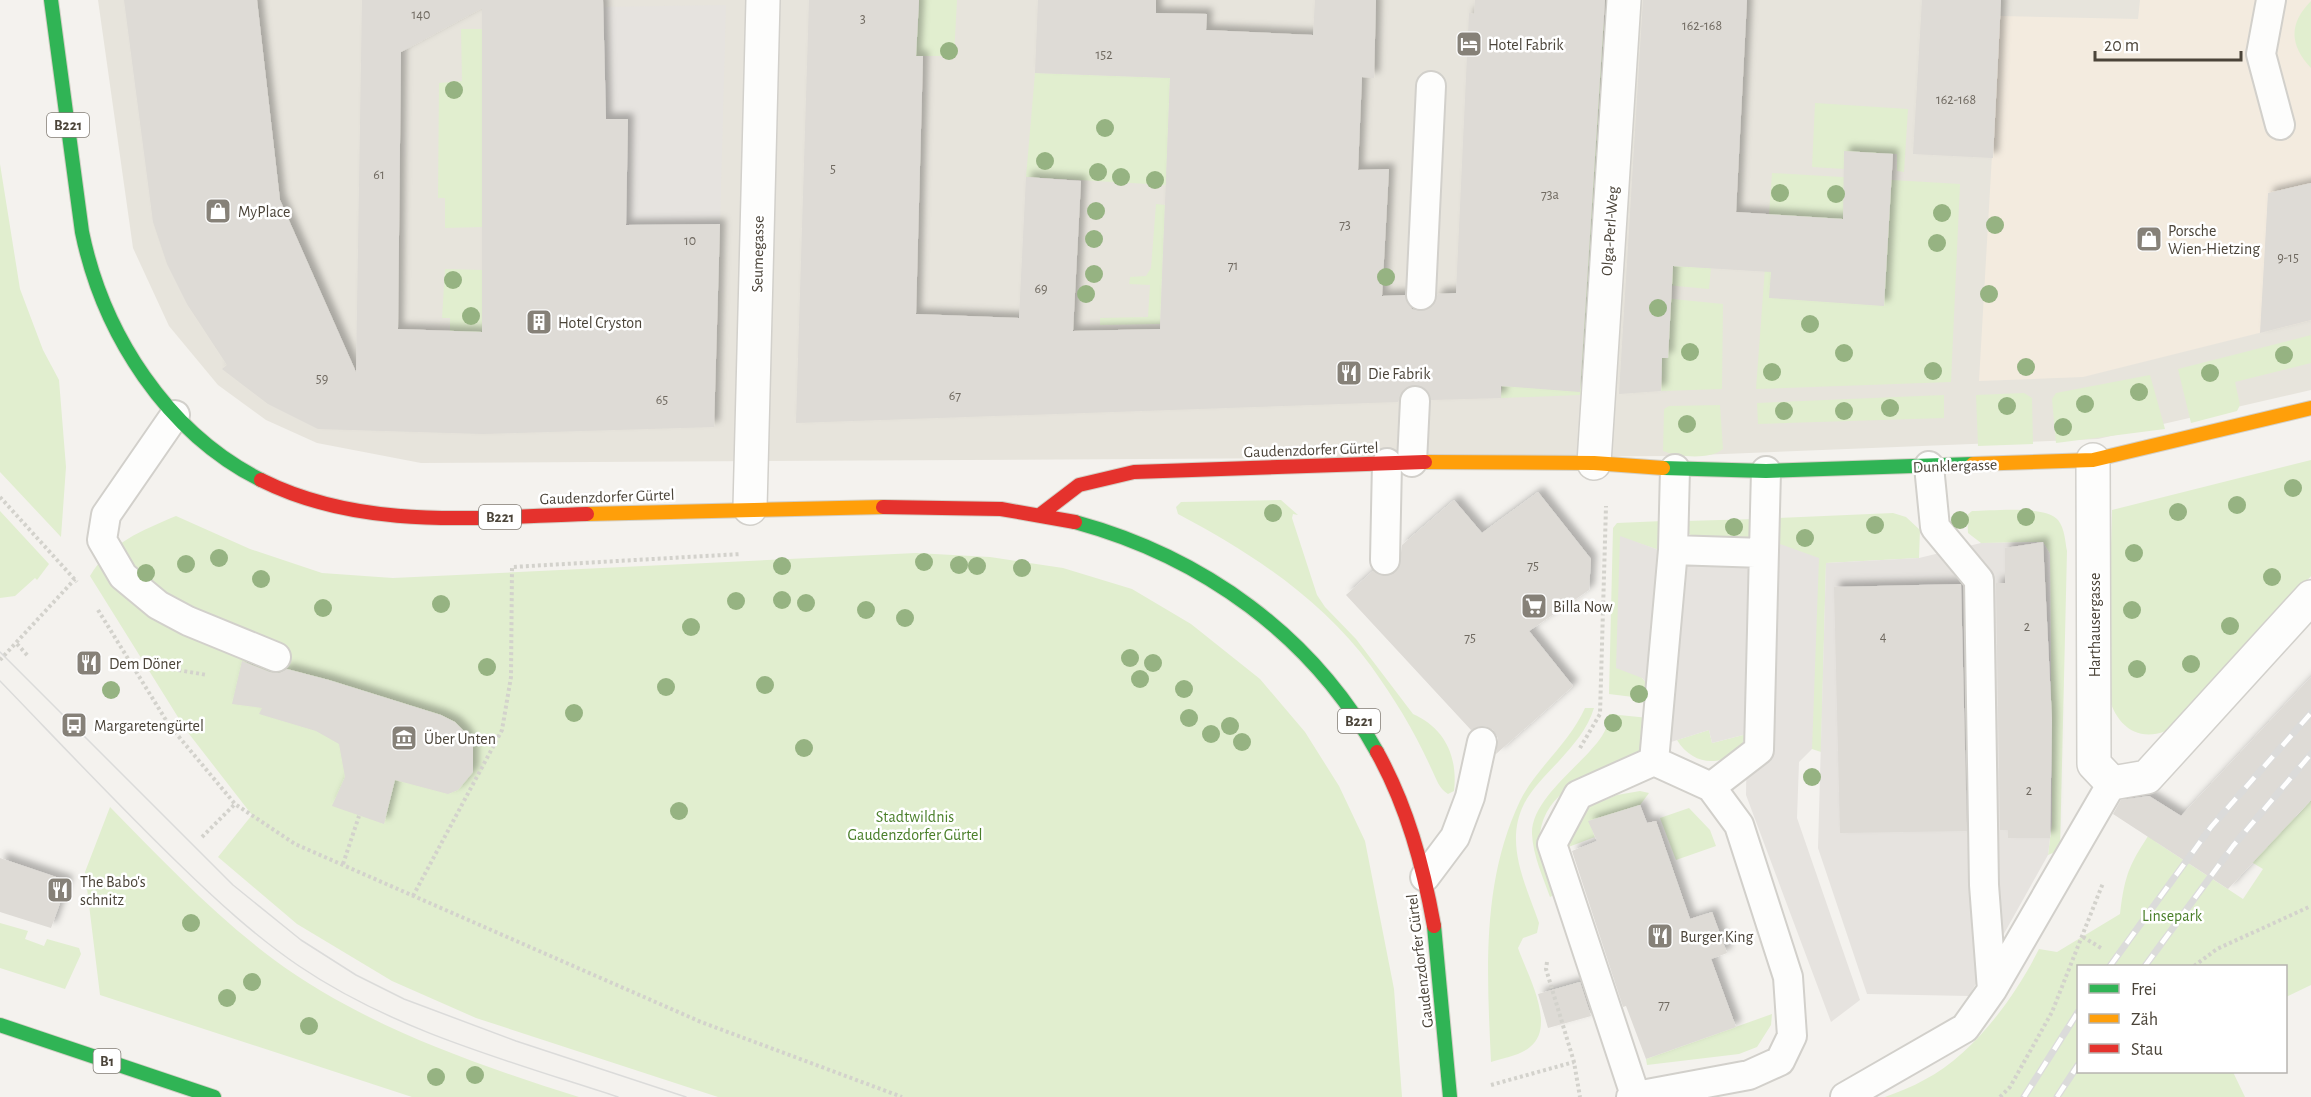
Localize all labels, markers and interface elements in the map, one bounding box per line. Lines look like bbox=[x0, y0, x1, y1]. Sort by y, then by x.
house number: 140 bbox=[412, 8, 430, 22]
house number: 3 bbox=[860, 12, 866, 26]
house number: 162-168 bbox=[1682, 19, 1722, 33]
scale bar bbox=[2095, 24, 2240, 62]
hotel icon: Hotel Fabrik bbox=[1454, 29, 1484, 59]
place label: Hotel Fabrik bbox=[1488, 37, 1564, 53]
text: 20 m bbox=[2104, 37, 2139, 55]
house number: 152 bbox=[1095, 48, 1113, 62]
house number: 162-168 bbox=[1936, 93, 1976, 107]
road number: B221 bbox=[47, 113, 89, 137]
house number: 5 bbox=[830, 162, 836, 176]
house number: 61 bbox=[373, 168, 385, 182]
street label: Olga-Perl-Weg bbox=[1599, 185, 1621, 276]
house number: 73a bbox=[1541, 188, 1560, 202]
shop icon: MyPlace bbox=[203, 196, 233, 226]
place label: MyPlace bbox=[238, 204, 290, 221]
street label: Seumegasse bbox=[749, 215, 767, 293]
house number: 73 bbox=[1339, 218, 1351, 232]
place label: Porsche Wien-Hietzing bbox=[2168, 223, 2260, 257]
shop icon: Porsche Wien-Hietzing bbox=[2134, 224, 2164, 254]
house number: 10 bbox=[684, 234, 696, 248]
house number: 9-15 bbox=[2277, 251, 2299, 265]
house number: 71 bbox=[1228, 259, 1238, 273]
house number: 69 bbox=[1034, 282, 1048, 296]
building icon: Hotel Cryston bbox=[524, 307, 554, 337]
place label: Hotel Cryston bbox=[558, 315, 642, 332]
restaurant icon: Die Fabrik bbox=[1334, 358, 1364, 388]
place label: Die Fabrik bbox=[1368, 366, 1431, 382]
house number: 59 bbox=[316, 372, 328, 386]
house number: 67 bbox=[949, 389, 961, 403]
house number: 65 bbox=[656, 393, 668, 407]
street label: Gaudenzdorfer Gürtel bbox=[1243, 440, 1379, 460]
street label: Dunklergasse bbox=[1912, 457, 1998, 475]
street label: Gaudenzdorfer Gürtel bbox=[539, 487, 675, 507]
road number: B221 bbox=[479, 505, 521, 529]
house number: 75 bbox=[1527, 559, 1539, 573]
street label: Harthausergasse bbox=[2087, 573, 2103, 677]
supermarket icon: Billa Now bbox=[1519, 591, 1549, 621]
place label: Billa Now bbox=[1553, 599, 1613, 615]
house number: 2 bbox=[2024, 620, 2030, 634]
house number: 4 bbox=[1880, 630, 1887, 644]
house number: 75 bbox=[1464, 631, 1476, 645]
restaurant icon: Dem Döner bbox=[74, 648, 104, 678]
place label: Dem Döner bbox=[109, 656, 182, 672]
road number: B221 bbox=[1338, 709, 1380, 733]
bus stop icon: Margaretengürtel bbox=[59, 710, 89, 740]
place label: Margaretengürtel bbox=[94, 718, 204, 734]
museum icon: Über Unten bbox=[389, 723, 419, 753]
place label: Über Unten bbox=[424, 729, 496, 747]
house number: 2 bbox=[2026, 784, 2032, 798]
park label: Stadtwildnis Gaudenzdorfer Gürtel bbox=[848, 809, 982, 843]
place label: The Babo's schnitz bbox=[80, 874, 146, 908]
restaurant icon: The Babo's schnitz bbox=[45, 875, 75, 905]
street label: Gaudenzdorfer Gürtel bbox=[1404, 893, 1436, 1029]
park label: Linsepark bbox=[2142, 908, 2203, 924]
restaurant icon: Burger King bbox=[1645, 921, 1675, 951]
place label: Burger King bbox=[1680, 929, 1754, 945]
legend bbox=[2077, 965, 2287, 1073]
text: Frei bbox=[2131, 981, 2157, 999]
house number: 77 bbox=[1658, 998, 1670, 1012]
text: Zäh bbox=[2131, 1011, 2158, 1029]
text: Stau bbox=[2131, 1041, 2163, 1059]
road number: B1 bbox=[94, 1049, 120, 1073]

